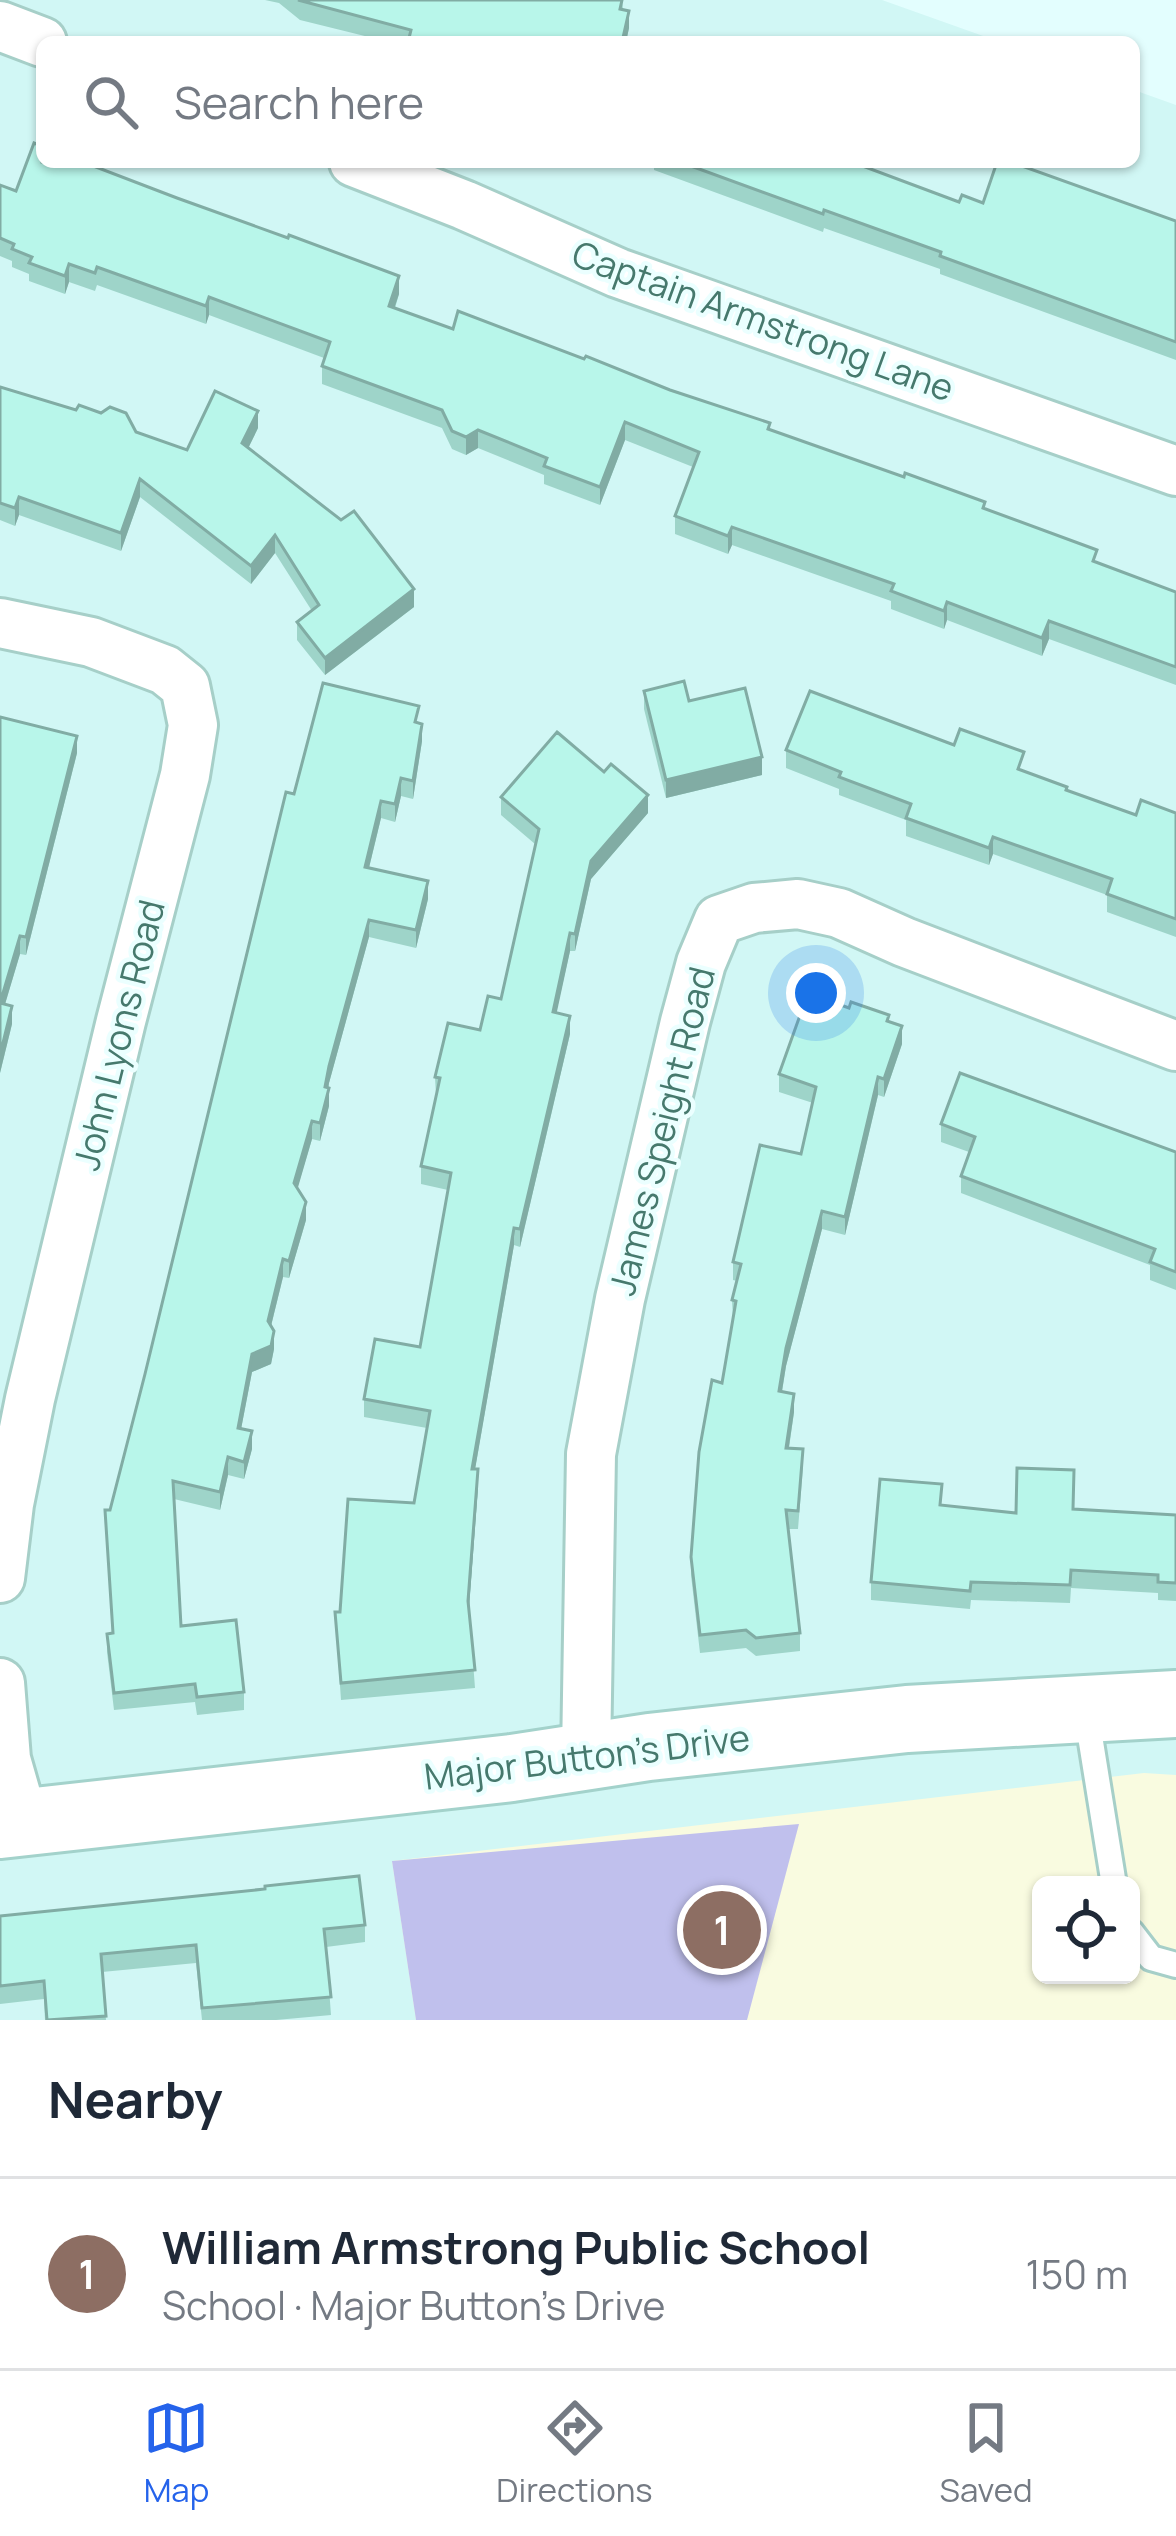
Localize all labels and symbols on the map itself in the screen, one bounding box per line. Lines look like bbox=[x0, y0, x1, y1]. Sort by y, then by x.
street label: Captain Armstrong Lane bbox=[566, 229, 961, 412]
street label: John Lyons Road bbox=[61, 895, 176, 1175]
street label: James Speight Road bbox=[597, 962, 726, 1300]
your location bbox=[786, 963, 846, 1023]
street label: Major Button's Drive bbox=[421, 1712, 752, 1801]
pin: 1 bbox=[683, 1885, 761, 1975]

